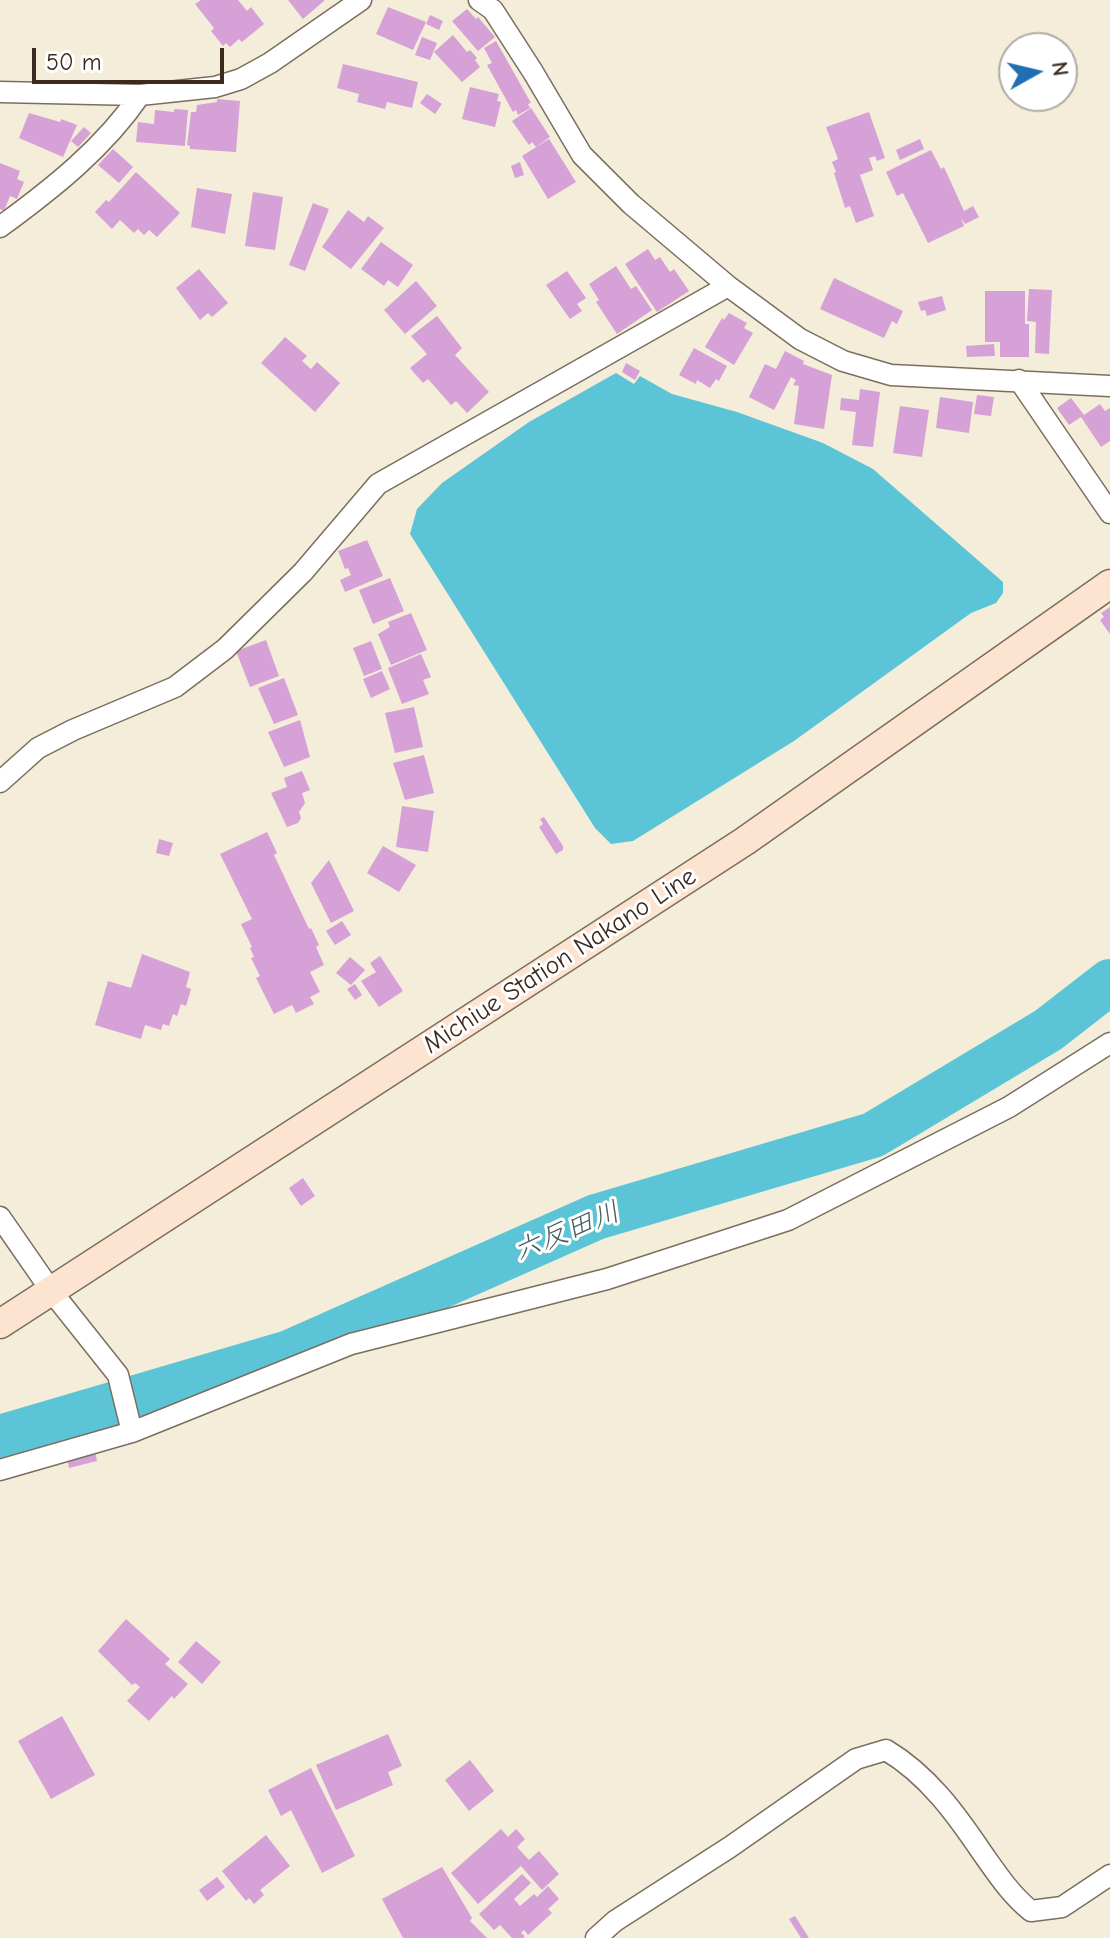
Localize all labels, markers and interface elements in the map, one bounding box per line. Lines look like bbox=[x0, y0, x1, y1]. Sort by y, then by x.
scale bar bbox=[36, 32, 228, 82]
north arrow bbox=[998, 32, 1078, 112]
text: 50 m bbox=[46, 48, 102, 76]
text: N bbox=[1046, 60, 1074, 78]
street label: Michiue Station Nakano Line bbox=[418, 861, 702, 1061]
water label: 六反田川 bbox=[509, 1195, 625, 1269]

